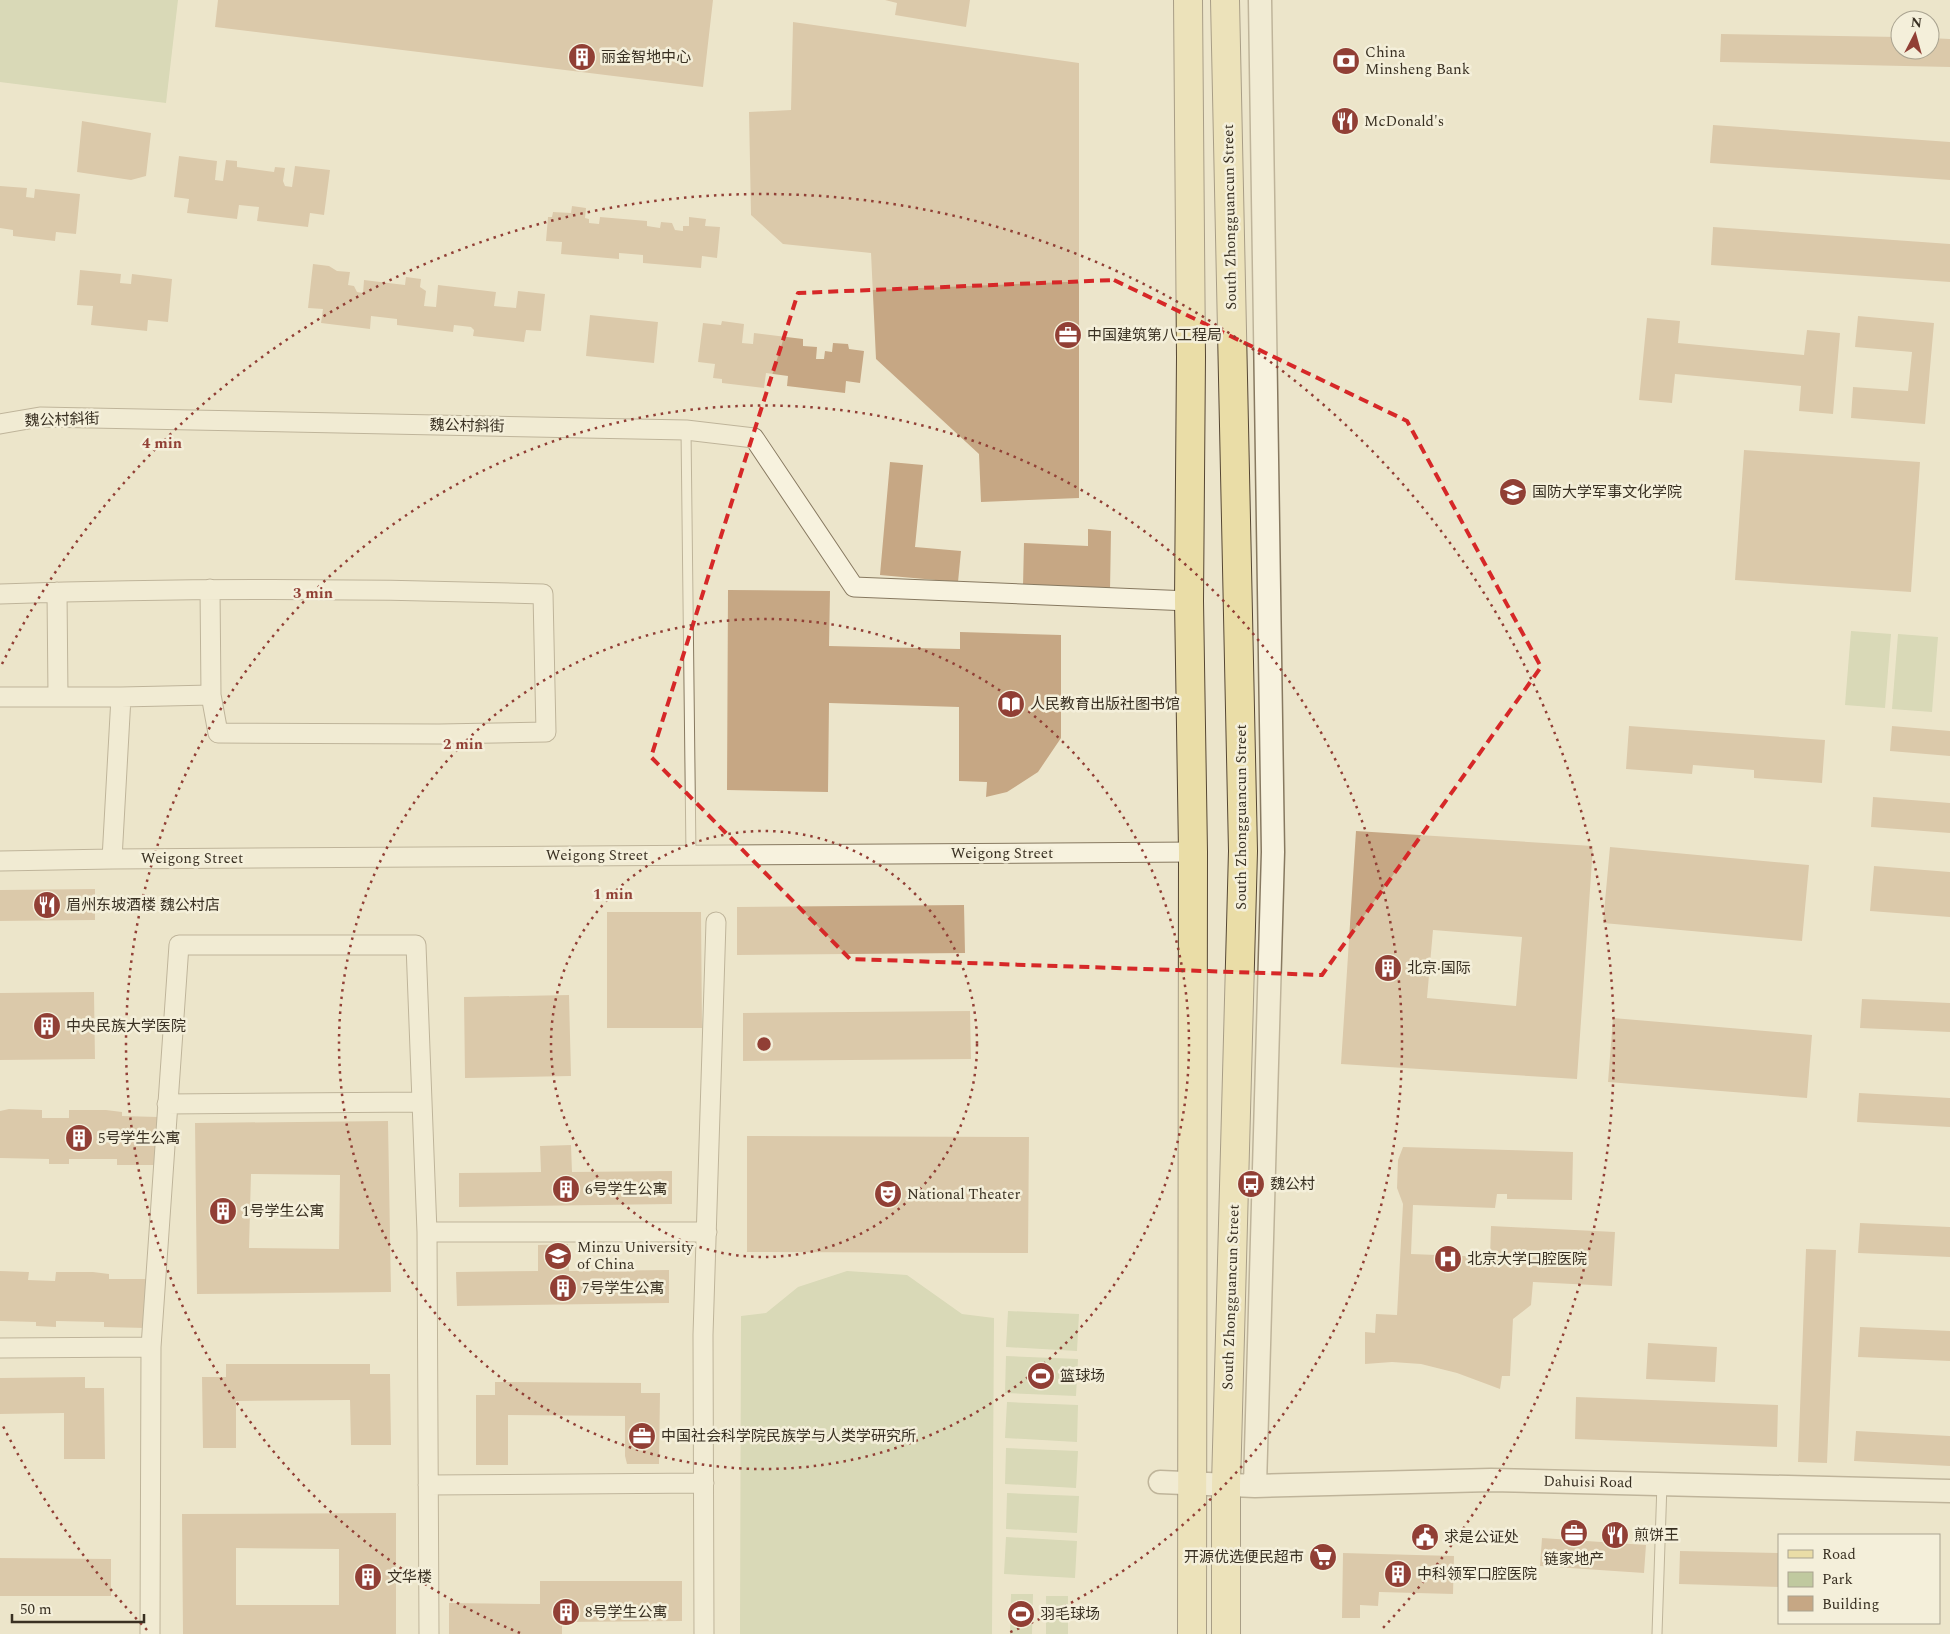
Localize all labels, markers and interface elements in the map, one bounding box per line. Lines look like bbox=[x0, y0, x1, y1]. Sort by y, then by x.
north arrow bbox=[1890, 10, 1940, 60]
text: N bbox=[1910, 12, 1923, 34]
place label: China Minsheng Bank bbox=[1365, 41, 1470, 81]
building icon: 丽金智地中心 bbox=[567, 42, 597, 72]
place label: 丽金智地中心 bbox=[601, 46, 691, 69]
bank icon: China Minsheng Bank bbox=[1331, 46, 1361, 76]
restaurant icon: McDonald's bbox=[1330, 106, 1360, 136]
place label: McDonald's bbox=[1364, 110, 1444, 133]
street label: South Zhongguancun Street bbox=[1217, 124, 1243, 310]
office icon: 中国建筑第八工程局 bbox=[1053, 320, 1083, 350]
place label: 中国建筑第八工程局 bbox=[1087, 324, 1222, 347]
street label: 魏公村斜街 bbox=[24, 407, 100, 433]
street label: 魏公村斜街 bbox=[429, 414, 505, 438]
text: 4 min bbox=[142, 432, 182, 455]
school or university icon: 国防大学军事文化学院 bbox=[1498, 477, 1528, 507]
place label: 国防大学军事文化学院 bbox=[1532, 481, 1682, 504]
text: 3 min bbox=[293, 582, 333, 605]
library icon: 人民教育出版社图书馆 bbox=[996, 689, 1026, 719]
place label: 人民教育出版社图书馆 bbox=[1030, 693, 1180, 716]
street label: South Zhongguancun Street bbox=[1230, 724, 1253, 910]
text: 2 min bbox=[443, 733, 483, 756]
street label: Weigong Street bbox=[951, 842, 1053, 865]
street label: Weigong Street bbox=[546, 844, 648, 867]
street label: Weigong Street bbox=[141, 847, 243, 870]
text: 1 min bbox=[593, 883, 633, 906]
restaurant icon: 眉州东坡酒楼 魏公村店 bbox=[32, 890, 62, 920]
place label: 眉州东坡酒楼 魏公村店 bbox=[66, 894, 220, 917]
building icon: 北京·国际 bbox=[1373, 953, 1403, 983]
place label: 北京·国际 bbox=[1407, 957, 1471, 980]
building icon: 中央民族大学医院 bbox=[32, 1011, 62, 1041]
place label: 中央民族大学医院 bbox=[66, 1015, 186, 1038]
centre of rings bbox=[755, 1035, 773, 1053]
building icon: 5号学生公寓 bbox=[64, 1123, 94, 1153]
place label: 5号学生公寓 bbox=[98, 1127, 181, 1150]
bus stop icon: 魏公村 bbox=[1236, 1169, 1266, 1199]
place label: 魏公村 bbox=[1270, 1173, 1315, 1196]
building icon: 6号学生公寓 bbox=[551, 1174, 581, 1204]
place label: 6号学生公寓 bbox=[585, 1178, 668, 1201]
theatre icon: National Theater bbox=[873, 1179, 903, 1209]
place label: National Theater bbox=[907, 1183, 1020, 1206]
building icon: 1号学生公寓 bbox=[208, 1196, 238, 1226]
place label: 1号学生公寓 bbox=[242, 1200, 325, 1223]
street label: South Zhongguancun Street bbox=[1216, 1204, 1246, 1390]
place label: Minzu University of China bbox=[577, 1236, 694, 1276]
school or university icon: Minzu University of China bbox=[543, 1241, 573, 1271]
hospital icon: 北京大学口腔医院 bbox=[1433, 1244, 1463, 1274]
place label: 北京大学口腔医院 bbox=[1467, 1248, 1587, 1271]
building icon: 7号学生公寓 bbox=[548, 1273, 578, 1303]
place label: 7号学生公寓 bbox=[582, 1277, 665, 1300]
sports icon: 篮球场 bbox=[1026, 1361, 1056, 1391]
place label: 篮球场 bbox=[1060, 1365, 1105, 1388]
office icon: 中国社会科学院民族学与人类学研究所 bbox=[627, 1421, 657, 1451]
place label: 中国社会科学院民族学与人类学研究所 bbox=[661, 1425, 916, 1448]
street label: Dahuisi Road bbox=[1543, 1470, 1633, 1494]
office icon: 链家地产 bbox=[1559, 1518, 1589, 1548]
restaurant icon: 煎饼王 bbox=[1600, 1520, 1630, 1550]
public building icon: 求是公证处 bbox=[1410, 1522, 1440, 1552]
place label: 煎饼王 bbox=[1634, 1524, 1679, 1547]
place label: 求是公证处 bbox=[1444, 1526, 1519, 1549]
legend bbox=[1778, 1534, 1940, 1624]
supermarket icon: 开源优选便民超市 bbox=[1308, 1542, 1338, 1572]
text: Road bbox=[1822, 1543, 1856, 1566]
place label: 开源优选便民超市 bbox=[1184, 1546, 1304, 1569]
place label: 链家地产 bbox=[1544, 1548, 1604, 1571]
building icon: 中科领军口腔医院 bbox=[1383, 1559, 1413, 1589]
building icon: 文华楼 bbox=[353, 1562, 383, 1592]
place label: 中科领军口腔医院 bbox=[1417, 1563, 1537, 1586]
place label: 文华楼 bbox=[387, 1566, 432, 1589]
text: Park bbox=[1822, 1568, 1853, 1591]
scale bar bbox=[12, 1592, 145, 1624]
text: Building bbox=[1822, 1593, 1879, 1616]
building icon: 8号学生公寓 bbox=[551, 1597, 581, 1627]
text: 50 m bbox=[20, 1598, 52, 1621]
sports icon: 羽毛球场 bbox=[1006, 1599, 1036, 1629]
place label: 8号学生公寓 bbox=[585, 1601, 668, 1624]
place label: 羽毛球场 bbox=[1040, 1603, 1100, 1626]

